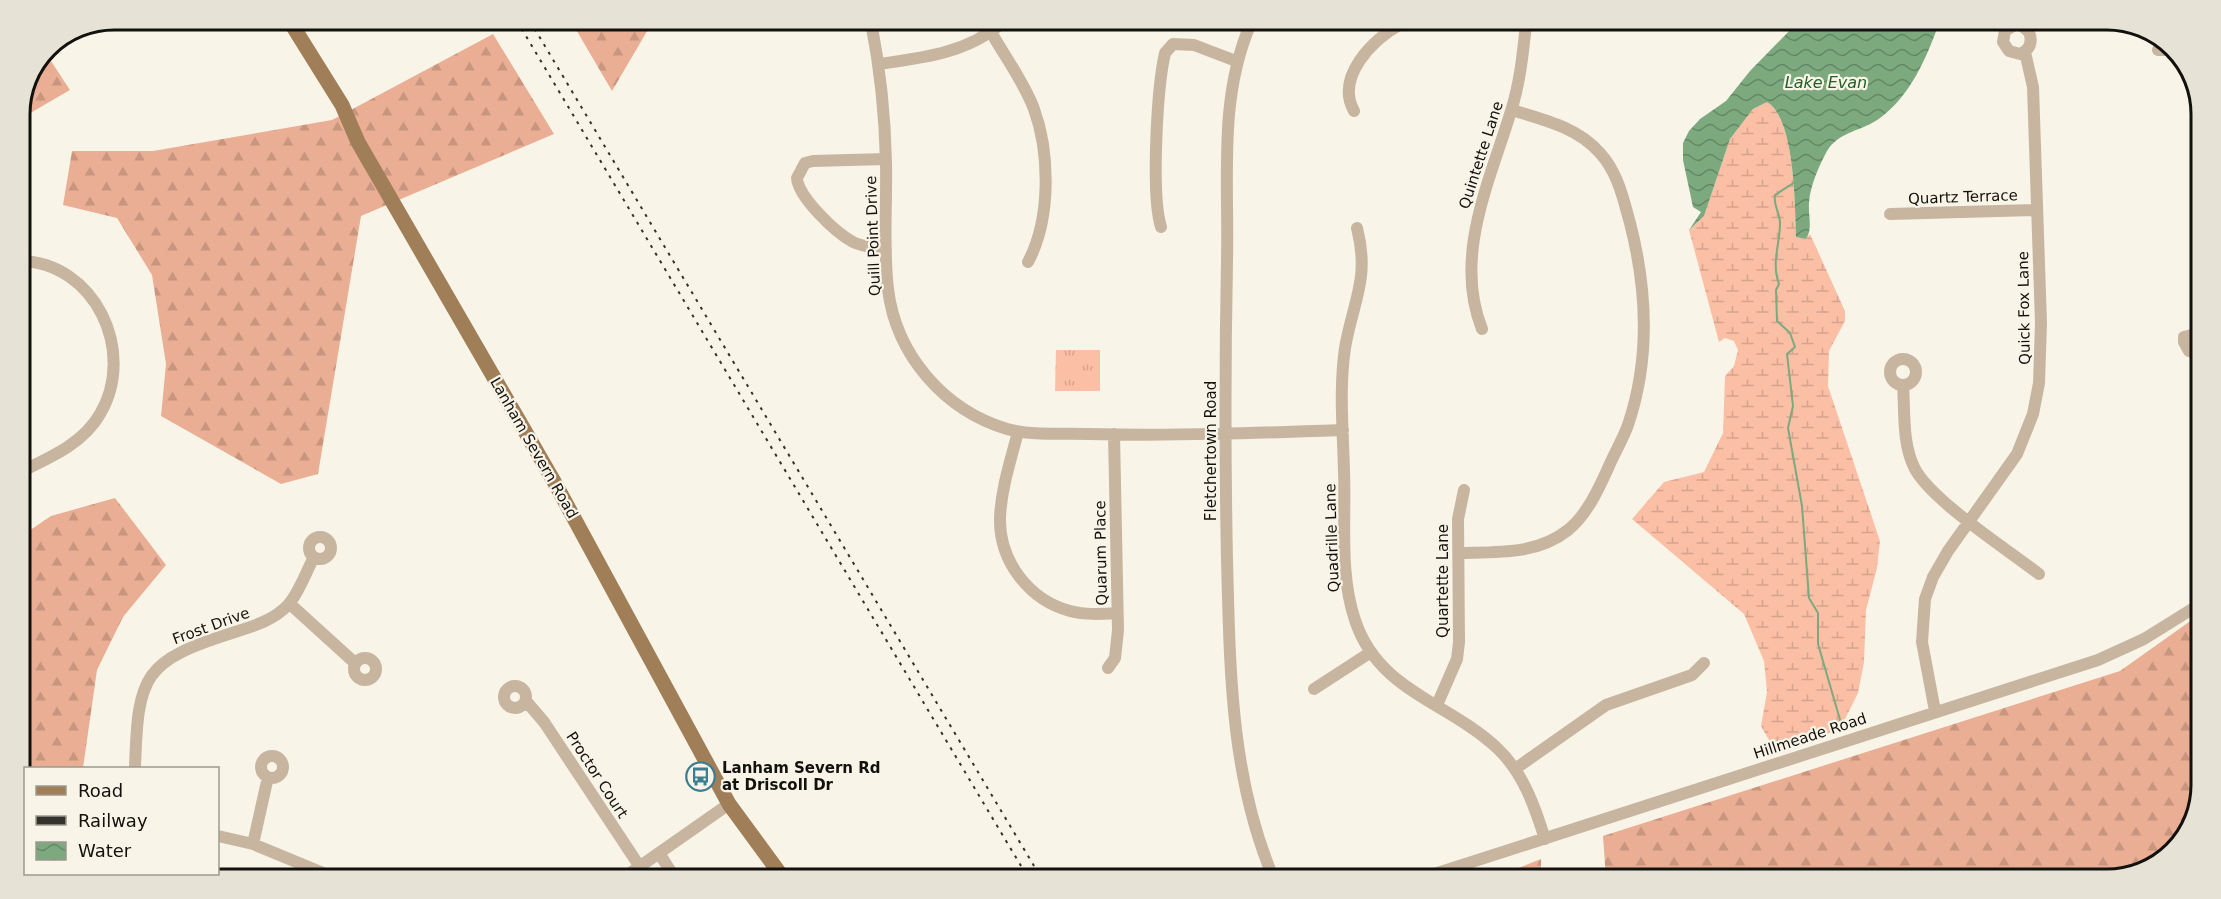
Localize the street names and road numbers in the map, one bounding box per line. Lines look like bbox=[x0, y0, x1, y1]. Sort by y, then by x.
street label: Quintette Lane bbox=[1455, 99, 1507, 211]
street label: Quill Point Drive bbox=[862, 175, 884, 297]
street label: Quartz Terrace bbox=[1908, 186, 2018, 208]
street label: Quick Fox Lane bbox=[2014, 251, 2034, 365]
street label: Lanham Severn Road bbox=[486, 374, 582, 522]
street label: Fletchertown Road bbox=[1202, 381, 1220, 521]
street label: Quadrille Lane bbox=[1321, 483, 1343, 593]
street label: Quarum Place bbox=[1091, 500, 1111, 606]
street label: Quartette Lane bbox=[1434, 524, 1452, 638]
street label: Frost Drive bbox=[170, 604, 252, 648]
street label: Hillmeade Road bbox=[1751, 709, 1869, 763]
street label: Proctor Court bbox=[562, 728, 632, 822]

